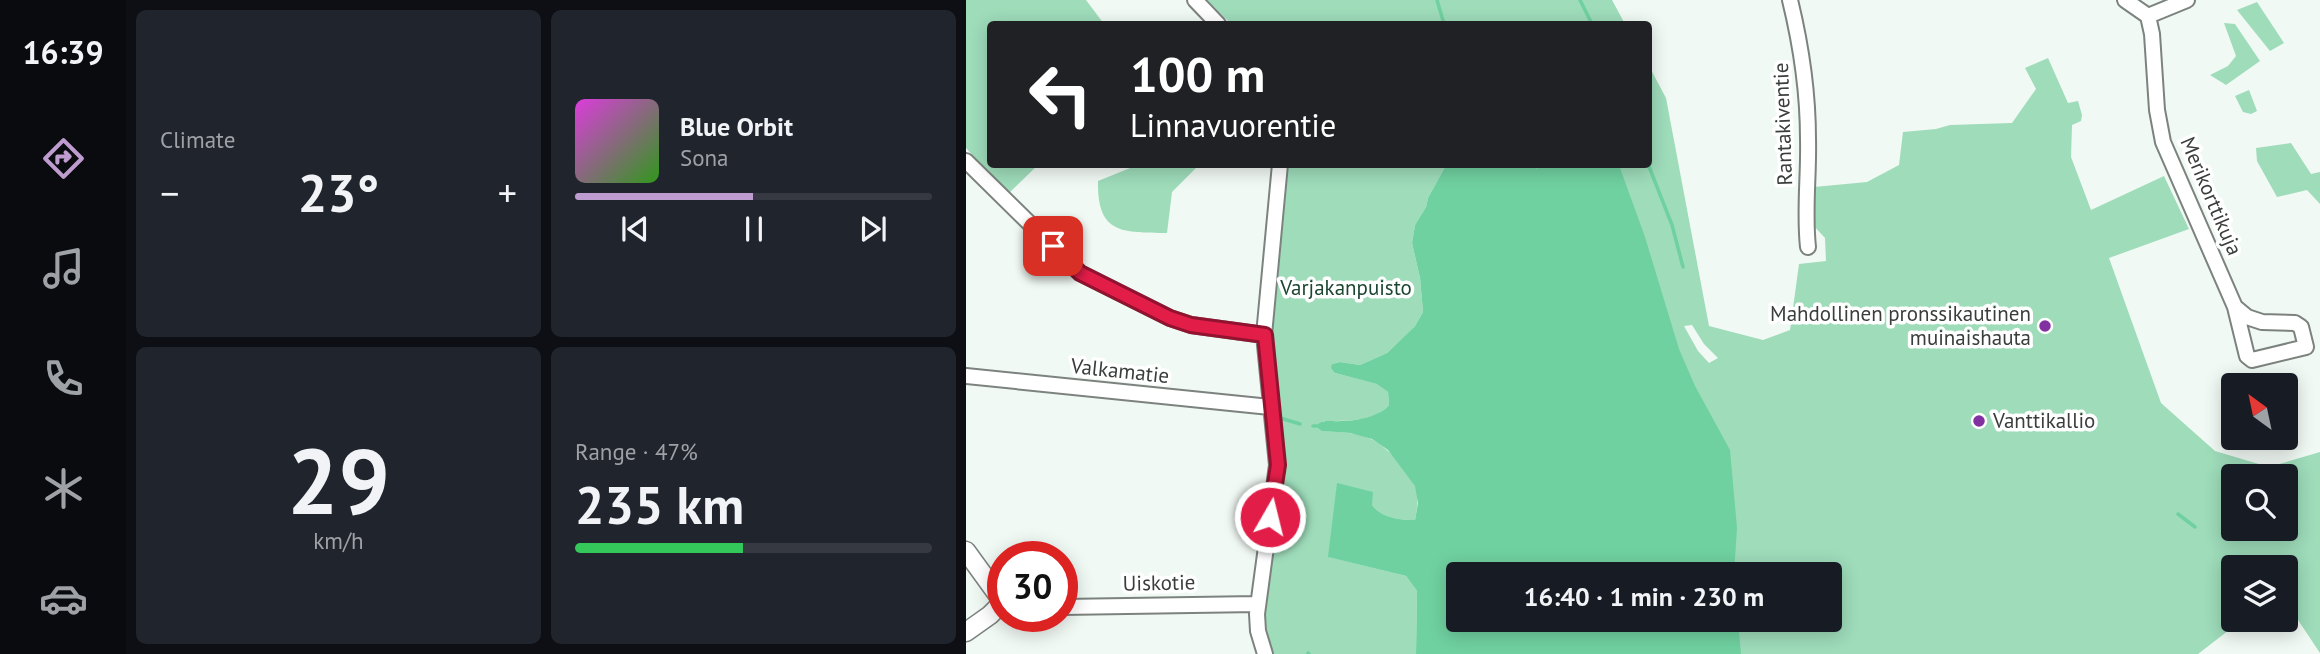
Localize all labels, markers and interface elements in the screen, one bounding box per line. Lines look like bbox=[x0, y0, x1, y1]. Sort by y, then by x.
text: 16:39 bbox=[22, 31, 104, 73]
text: 100 m bbox=[1130, 42, 1265, 106]
icon: left bbox=[1015, 49, 1106, 140]
street label: Rantakiventie bbox=[1767, 62, 1798, 186]
text: Linnavuorentie bbox=[1130, 104, 1336, 146]
text: Blue Orbit bbox=[680, 110, 793, 143]
text: Climate bbox=[160, 125, 235, 154]
street label: Merikorttikuja bbox=[2174, 132, 2249, 259]
icon: directions bbox=[39, 134, 88, 183]
text: Sona bbox=[680, 143, 729, 172]
text: 23° bbox=[298, 159, 379, 226]
text: − bbox=[160, 168, 179, 217]
text: + bbox=[498, 168, 517, 217]
icon: previous bbox=[616, 210, 654, 248]
icon: pause bbox=[735, 210, 773, 248]
icon: next bbox=[854, 210, 892, 248]
pin bbox=[1023, 216, 1083, 276]
icon: arrive bbox=[1034, 227, 1072, 265]
icon: music bbox=[39, 244, 88, 293]
park label: Varjakanpuisto bbox=[1279, 274, 1412, 301]
place label: Mahdollinen pronssikautinen muinaishauta bbox=[1770, 300, 2031, 351]
marker: Mahdollinen pronssikautinen muinaishauta bbox=[2037, 318, 2053, 334]
street label: Valkamatie bbox=[1069, 352, 1171, 389]
icon: phone bbox=[39, 354, 88, 403]
north arrow bbox=[2221, 373, 2298, 450]
map controls bbox=[2221, 373, 2298, 632]
place label: Vanttikallio bbox=[1992, 407, 2095, 434]
marker: Vanttikallio bbox=[1971, 413, 1987, 429]
text: 29 bbox=[287, 421, 390, 539]
text: Range · 47% bbox=[575, 437, 698, 466]
icon: climate bbox=[39, 464, 88, 513]
button: search bbox=[2221, 464, 2298, 541]
text: 235 km bbox=[575, 471, 744, 538]
position arrow bbox=[1233, 480, 1307, 554]
text: km/h bbox=[313, 526, 364, 555]
speed limit sign: 30 bbox=[987, 541, 1078, 632]
button: layers bbox=[2221, 555, 2298, 632]
street label: Uiskotie bbox=[1122, 568, 1196, 597]
icon: car bbox=[39, 574, 88, 623]
text: 16:40 · 1 min · 230 m bbox=[1524, 580, 1764, 613]

